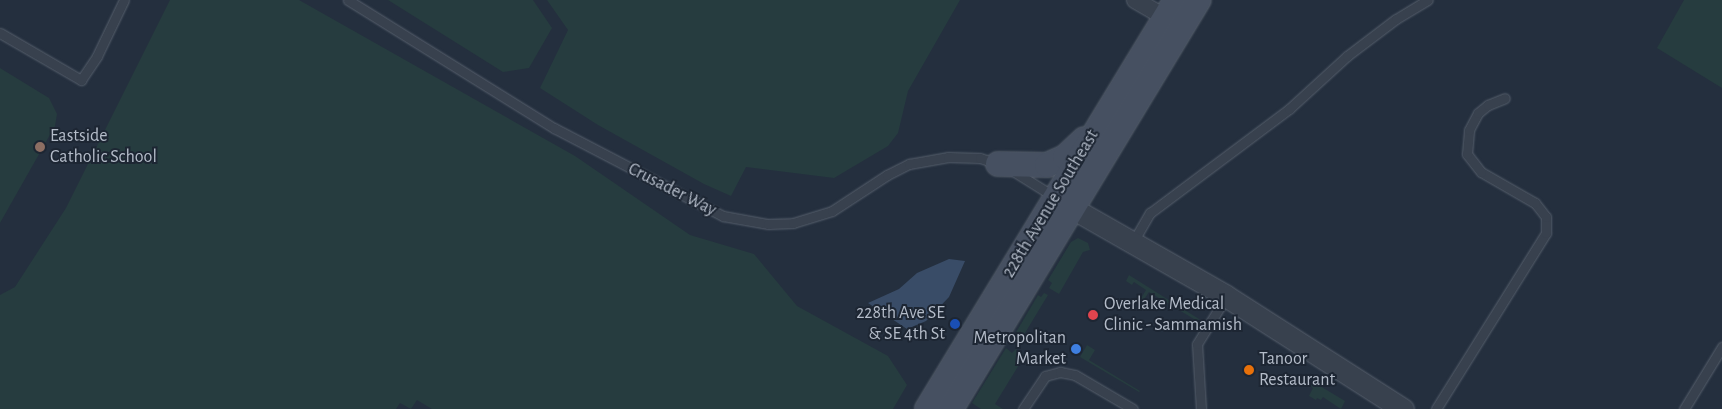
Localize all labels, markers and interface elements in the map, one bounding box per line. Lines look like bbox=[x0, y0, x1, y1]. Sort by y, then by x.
place label: Eastside Catholic School bbox=[50, 126, 157, 168]
street label: 228th Avenue Southeast bbox=[998, 126, 1104, 282]
marker: Eastside Catholic School bbox=[34, 141, 46, 153]
street label: Crusader Way bbox=[624, 159, 720, 221]
place label: Overlake Medical Clinic - Sammamish bbox=[1104, 294, 1242, 336]
place label: 228th Ave SE & SE 4th St bbox=[856, 303, 945, 346]
marker: Overlake Medical Clinic - Sammamish bbox=[1086, 308, 1100, 322]
marker: 228th Ave SE & SE 4th St bbox=[949, 318, 961, 330]
place label: Metropolitan Market bbox=[974, 328, 1066, 370]
marker: Metropolitan Market bbox=[1070, 343, 1082, 355]
place label: Tanoor Restaurant bbox=[1259, 349, 1335, 392]
marker: Tanoor Restaurant bbox=[1243, 364, 1255, 376]

